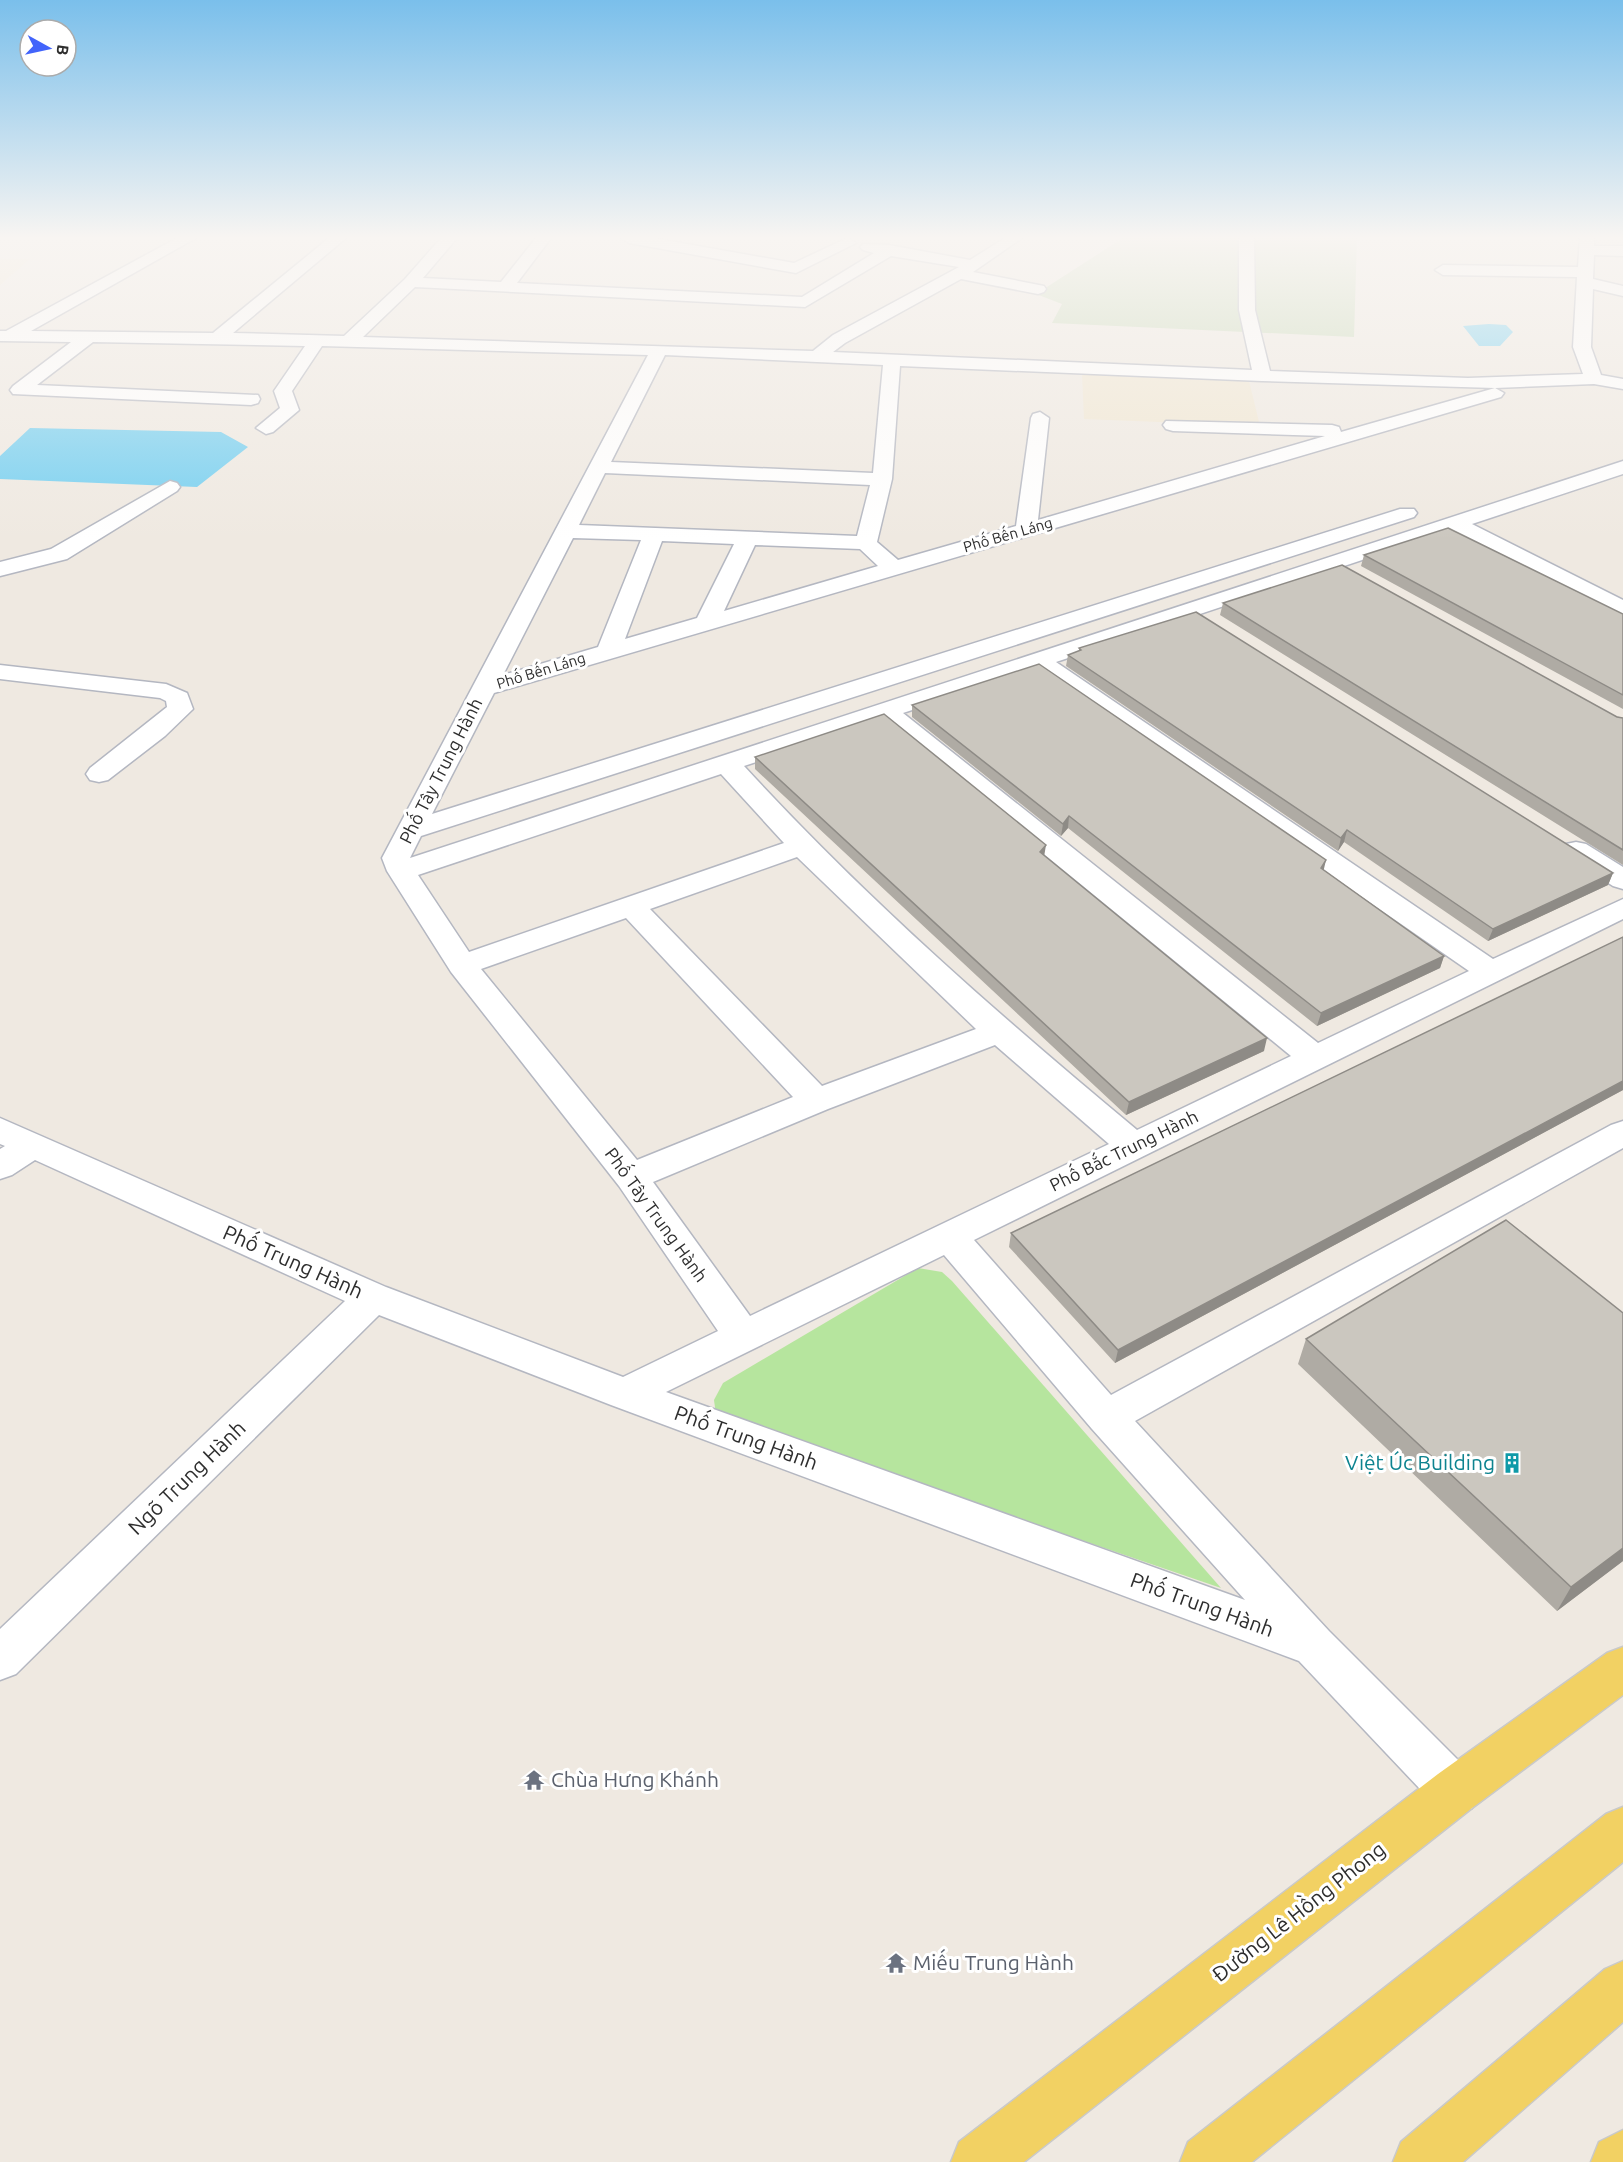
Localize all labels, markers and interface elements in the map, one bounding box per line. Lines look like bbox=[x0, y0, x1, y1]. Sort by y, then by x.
north arrow bbox=[18, 18, 78, 78]
text: B bbox=[53, 44, 73, 57]
street label: Phố Bến Láng bbox=[961, 512, 1054, 555]
street label: Phố Bến Láng bbox=[494, 647, 587, 692]
street label: Phố Tây Trung Hành bbox=[393, 693, 485, 847]
street label: Phố Bắc Trung Hành bbox=[1045, 1103, 1201, 1195]
street label: Phố Tây Trung Hành bbox=[602, 1142, 714, 1285]
street label: Phố Trung Hành bbox=[220, 1217, 368, 1303]
street label: Phố Trung Hành bbox=[671, 1398, 822, 1474]
street label: Ngõ Trung Hành bbox=[123, 1415, 250, 1539]
place label: Việt Úc Building bbox=[1345, 1450, 1495, 1474]
building icon: Việt Úc Building bbox=[1500, 1451, 1524, 1475]
street label: Phố Trung Hành bbox=[1127, 1565, 1278, 1641]
place label: Chùa Hưng Khánh bbox=[551, 1767, 719, 1791]
temple icon: Chùa Hưng Khánh bbox=[522, 1768, 546, 1792]
street label: Đường Lê Hồng Phong bbox=[1206, 1835, 1390, 1986]
place label: Miếu Trung Hành bbox=[913, 1948, 1074, 1974]
temple icon: Miếu Trung Hành bbox=[884, 1951, 908, 1975]

